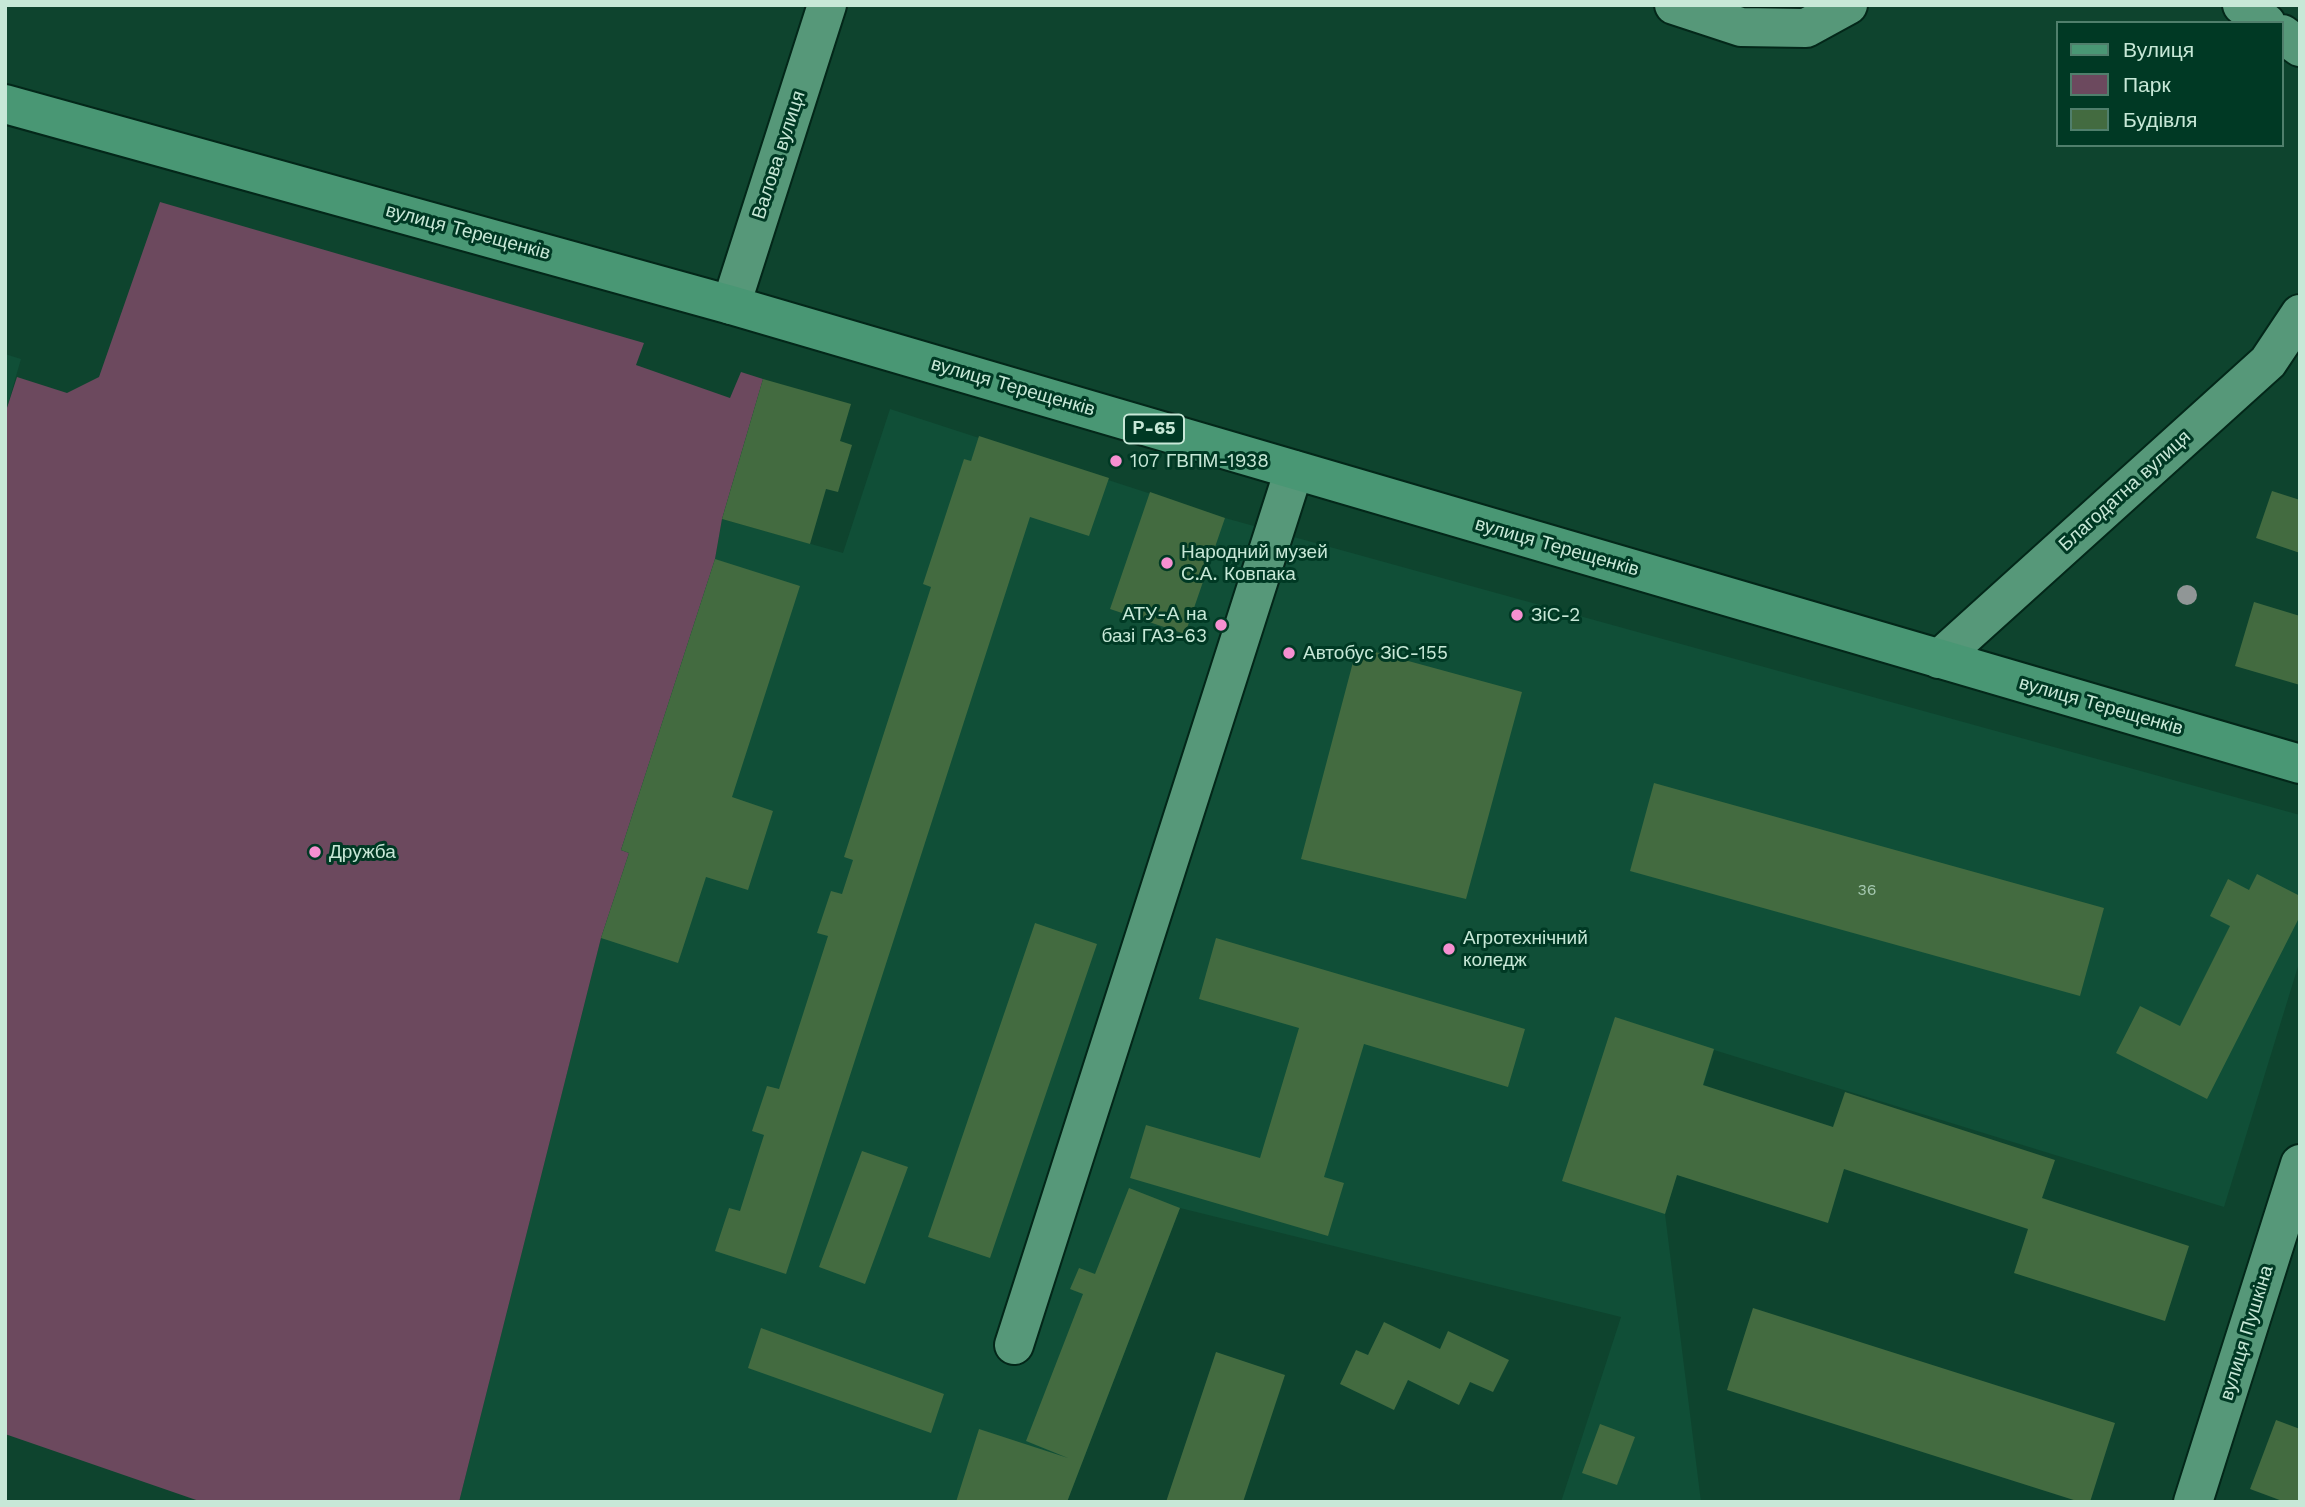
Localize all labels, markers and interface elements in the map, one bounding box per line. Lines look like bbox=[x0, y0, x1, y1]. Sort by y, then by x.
legend bbox=[2056, 21, 2284, 147]
text: Вулиця bbox=[2123, 37, 2194, 62]
text: Парк bbox=[2123, 72, 2171, 97]
street label: Валова вулиця bbox=[748, 88, 810, 222]
text: Будівля bbox=[2123, 107, 2197, 132]
street label: вулиця Терещенків bbox=[383, 199, 553, 265]
street label: вулиця Терещенків bbox=[928, 353, 1098, 421]
road number: Р-65 bbox=[1124, 414, 1184, 444]
street label: Благодатна вулиця bbox=[2054, 426, 2196, 556]
place label: 107 ГВПМ-1938 bbox=[1130, 450, 1269, 472]
marker: 107 ГВПМ-1938 bbox=[1108, 453, 1124, 469]
street label: вулиця Терещенків bbox=[1472, 513, 1642, 581]
place label: Народний музей С.А. Ковпака bbox=[1181, 541, 1328, 585]
marker: Народний музей С.А. Ковпака bbox=[1159, 555, 1175, 571]
place label: АТУ-А на базі ГАЗ-63 bbox=[1102, 603, 1207, 647]
place label: ЗіС-2 bbox=[1531, 604, 1580, 626]
marker: ЗіС-2 bbox=[1509, 607, 1525, 623]
marker: АТУ-А на базі ГАЗ-63 bbox=[1213, 617, 1229, 633]
place label: Автобус ЗіС-155 bbox=[1303, 642, 1448, 664]
marker: Автобус ЗіС-155 bbox=[1281, 645, 1297, 661]
street label: вулиця Терещенків bbox=[2016, 672, 2186, 740]
place label: Дружба bbox=[329, 841, 396, 863]
marker: Дружба bbox=[307, 844, 323, 860]
house number: 36 bbox=[1857, 880, 1877, 900]
place label: Агротехнічний коледж bbox=[1463, 927, 1588, 971]
marker: Агротехнічний коледж bbox=[1441, 941, 1457, 957]
street label: вулиця Пушкіна bbox=[2216, 1263, 2278, 1403]

